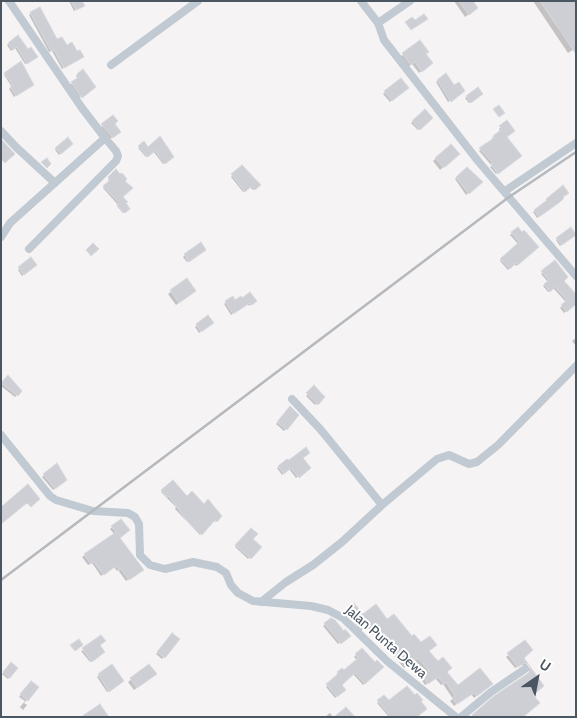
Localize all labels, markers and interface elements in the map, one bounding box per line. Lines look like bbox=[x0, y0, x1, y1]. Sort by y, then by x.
street label: Jalan Punta Dewa bbox=[342, 602, 430, 682]
north arrow bbox=[512, 653, 562, 703]
text: U bbox=[536, 655, 554, 676]

